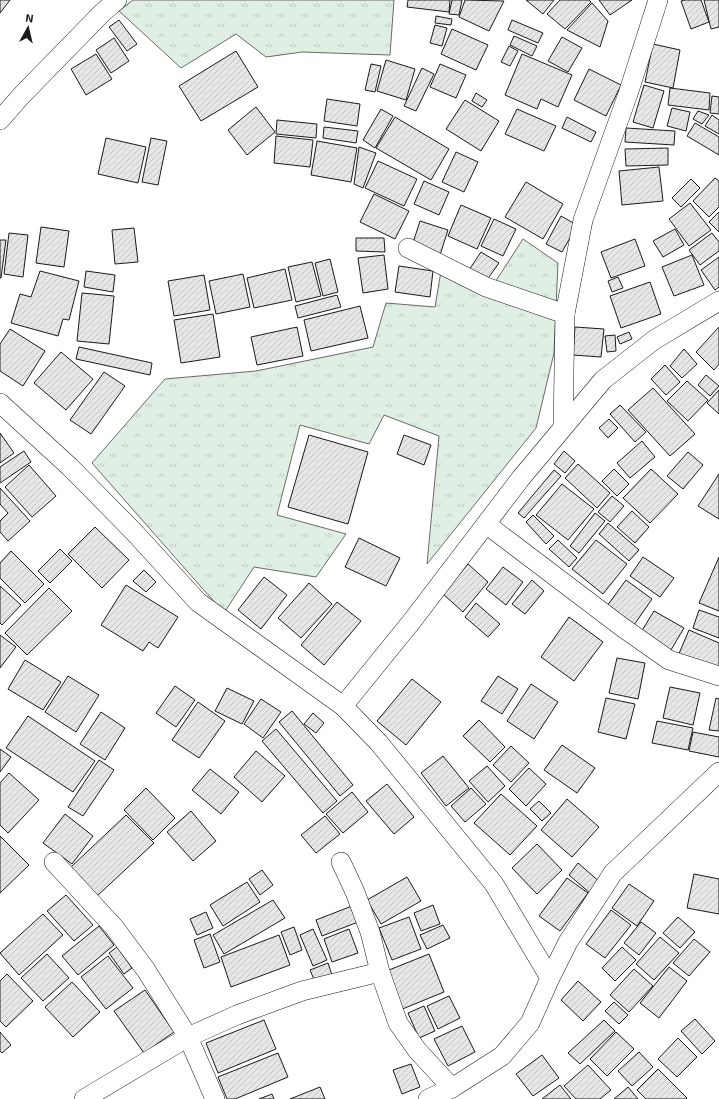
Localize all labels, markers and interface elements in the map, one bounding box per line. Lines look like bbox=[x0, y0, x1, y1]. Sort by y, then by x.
north arrow bbox=[8, 8, 48, 48]
text: N bbox=[25, 11, 34, 25]

